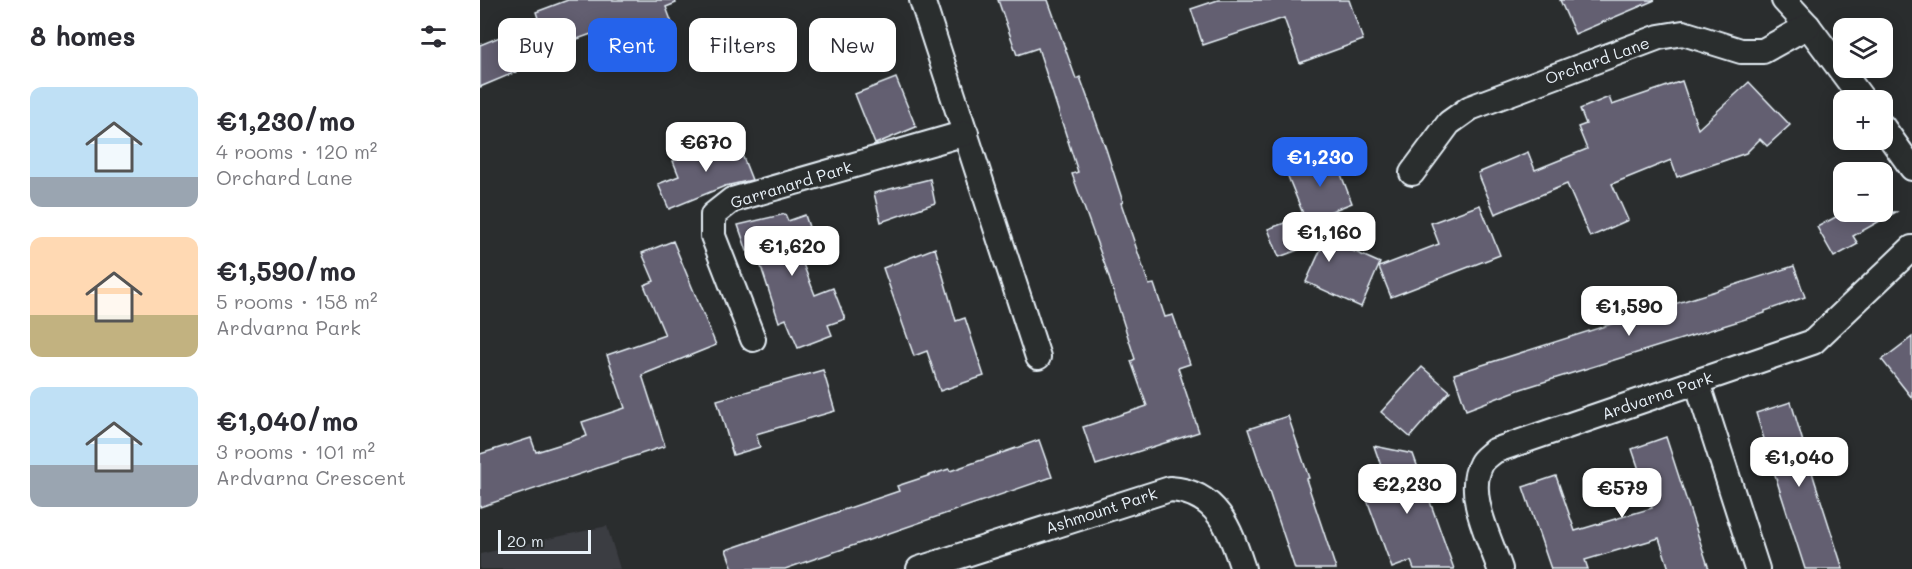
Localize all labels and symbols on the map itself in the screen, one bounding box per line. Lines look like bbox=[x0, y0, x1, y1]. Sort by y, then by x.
street label: Orchard Lane bbox=[1542, 31, 1652, 89]
pin: €670 bbox=[670, 122, 742, 173]
pin: €1,230 bbox=[1271, 137, 1369, 188]
street label: Garranard Park bbox=[728, 156, 854, 212]
pin: €1,160 bbox=[1280, 212, 1378, 263]
pin: €1,620 bbox=[743, 226, 841, 277]
pin: €1,590 bbox=[1580, 286, 1678, 337]
street label: Ardvarna Park bbox=[1599, 366, 1715, 424]
pin: €1,040 bbox=[1750, 437, 1848, 488]
pin: €2,230 bbox=[1358, 464, 1456, 515]
pin: €579 bbox=[1586, 468, 1658, 519]
street label: Ashmount Park bbox=[1043, 482, 1159, 538]
scale bar bbox=[498, 527, 591, 554]

